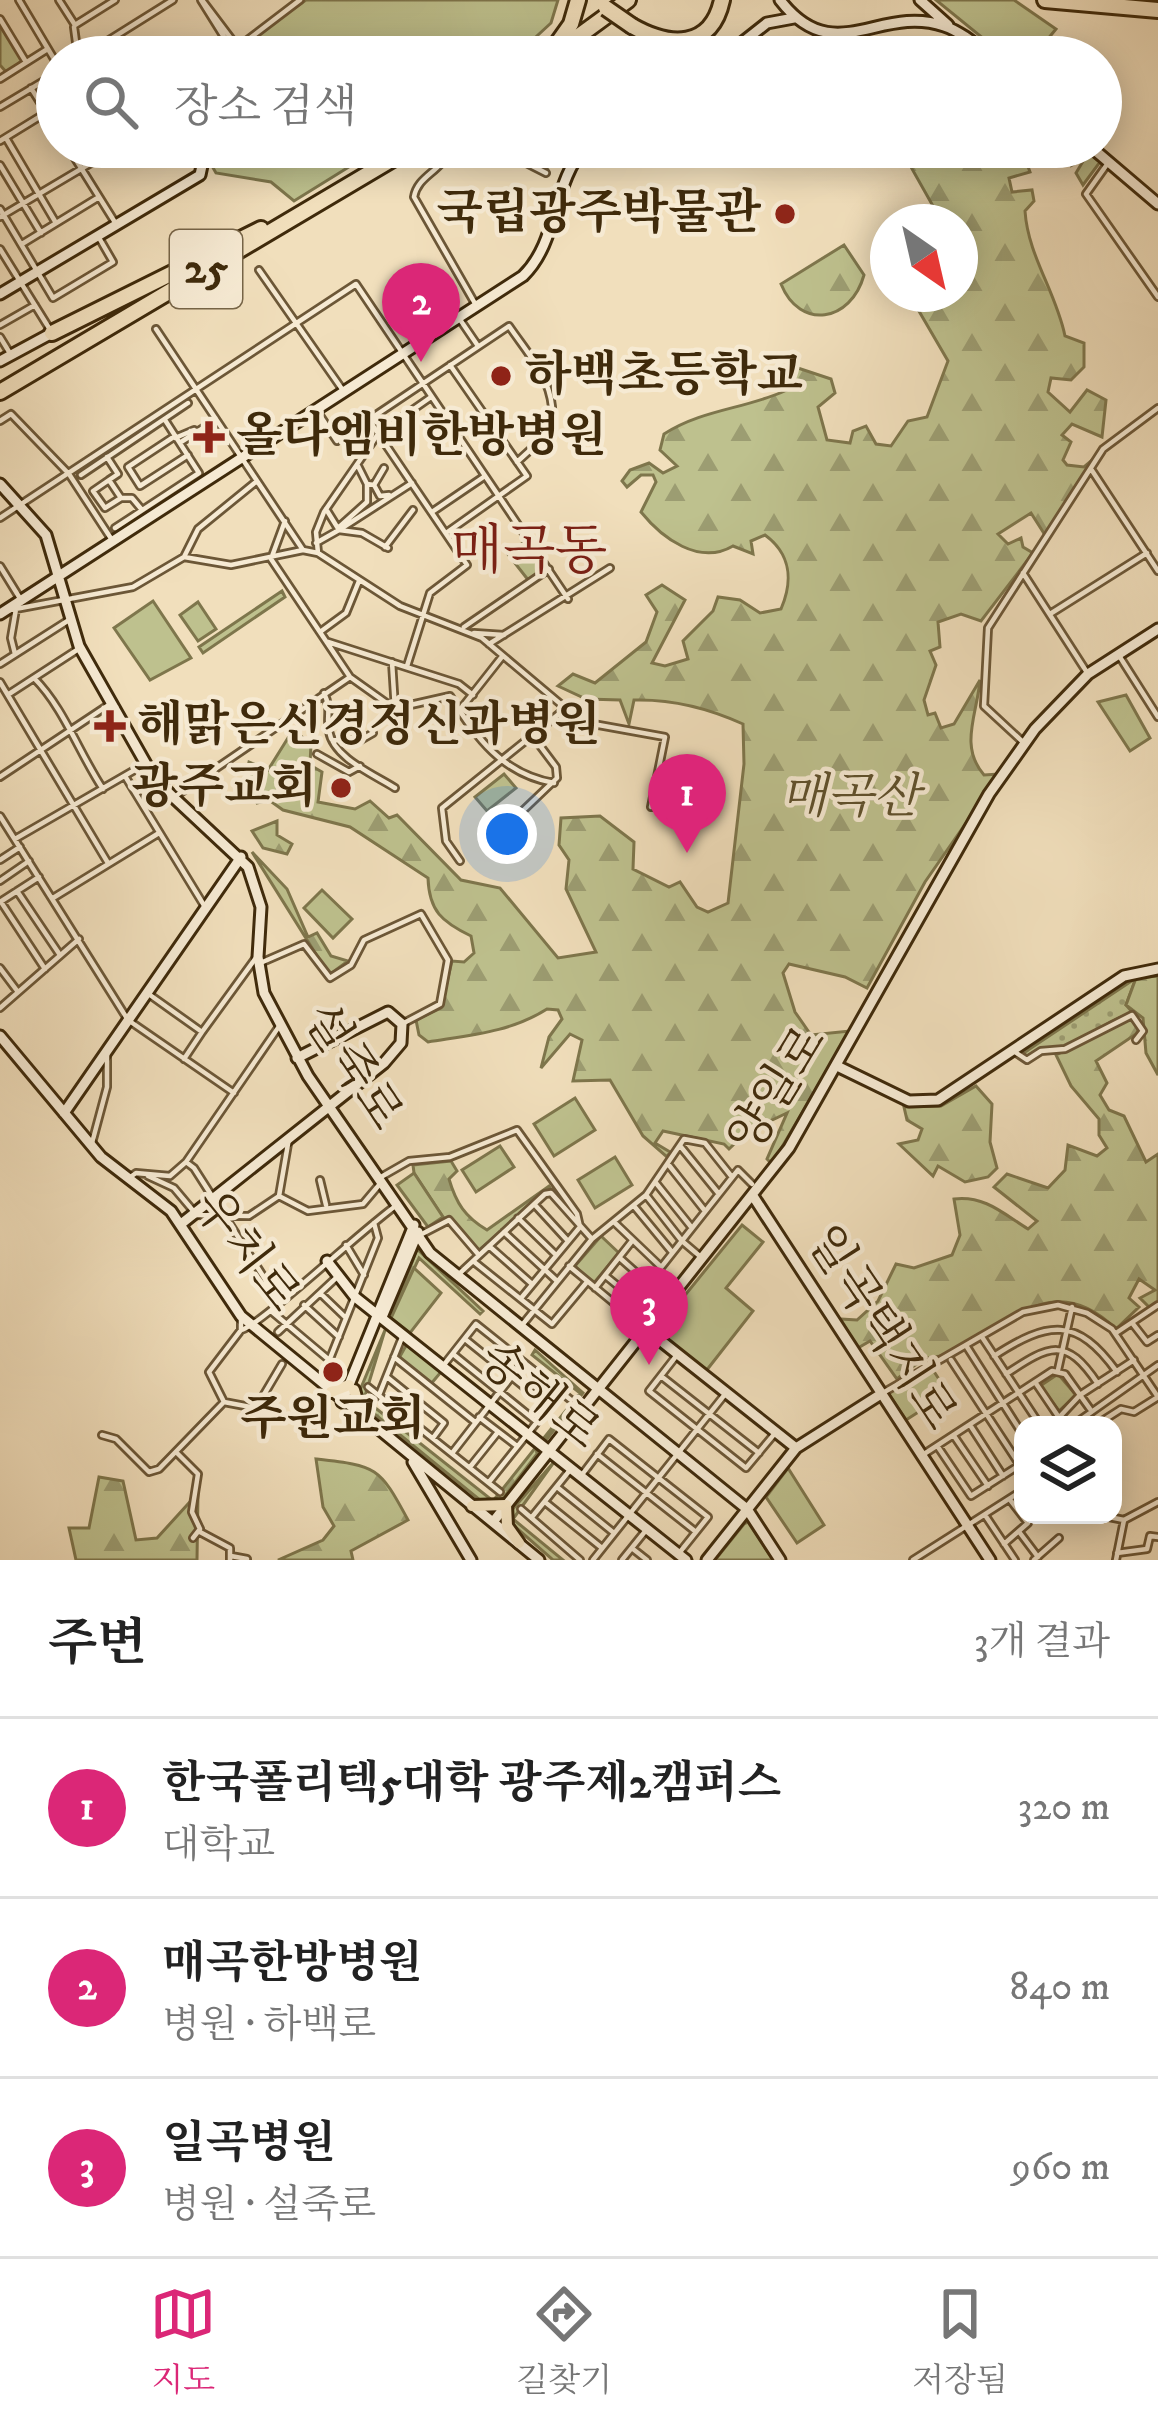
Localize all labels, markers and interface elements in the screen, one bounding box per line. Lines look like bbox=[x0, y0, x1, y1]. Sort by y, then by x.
search box bbox=[36, 36, 1122, 168]
icon: search bbox=[78, 69, 144, 135]
text: 장소 검색 bbox=[174, 80, 358, 136]
place label: 국립광주박물관 bbox=[436, 184, 762, 244]
marker: 국립광주박물관 bbox=[772, 201, 798, 227]
north arrow bbox=[870, 204, 978, 312]
road number: 25 bbox=[170, 230, 242, 308]
pin: 2 bbox=[382, 263, 460, 362]
place label: 하백초등학교 bbox=[525, 346, 803, 406]
marker: 하백초등학교 bbox=[488, 363, 514, 389]
place label: 올다엠비한방병원 bbox=[236, 407, 607, 467]
marker: 올다엠비한방병원 bbox=[193, 421, 225, 453]
district label: 매곡동 bbox=[451, 519, 607, 586]
place label: 해맑은신경정신과병원 bbox=[137, 696, 601, 756]
marker: 해맑은신경정신과병원 bbox=[94, 710, 126, 742]
pin: 1 bbox=[648, 754, 726, 853]
place label: 광주교회 bbox=[132, 758, 317, 818]
park label: 매곡산 bbox=[780, 768, 926, 828]
marker: 광주교회 bbox=[328, 775, 354, 801]
your location bbox=[477, 804, 537, 864]
street label: 설죽로 bbox=[289, 992, 415, 1142]
street label: 양일로 bbox=[716, 1015, 840, 1165]
street label: 우치로 bbox=[180, 1178, 312, 1324]
street label: 일곡택지로 bbox=[793, 1214, 969, 1442]
pin: 3 bbox=[610, 1266, 688, 1365]
street label: 송해로 bbox=[466, 1329, 612, 1463]
marker: 주원교회 bbox=[320, 1359, 346, 1385]
place label: 주원교회 bbox=[240, 1390, 426, 1450]
map controls bbox=[1014, 1416, 1122, 1524]
button: layers bbox=[1014, 1416, 1122, 1524]
text: 주변 bbox=[48, 1612, 147, 1676]
text: 3개 결과 bbox=[974, 1618, 1110, 1667]
text: 한국폴리텍5대학 광주제2캠퍼스 bbox=[162, 1756, 781, 1812]
text: 1 bbox=[80, 1783, 94, 1832]
text: 320 m bbox=[1018, 1783, 1110, 1832]
text: 대학교 bbox=[162, 1821, 275, 1870]
text: 매곡한방병원 bbox=[162, 1936, 423, 1992]
text: 2 bbox=[77, 1963, 97, 2012]
text: 840 m bbox=[1009, 1963, 1110, 2012]
text: 병원 · 하백로 bbox=[162, 2001, 376, 2050]
text: 일곡병원 bbox=[162, 2116, 336, 2172]
text: 3 bbox=[80, 2143, 94, 2192]
text: 960 m bbox=[1012, 2143, 1110, 2192]
text: 병원 · 설죽로 bbox=[162, 2181, 376, 2230]
tab: 지도 bbox=[150, 2281, 216, 2402]
tab: 길찾기 bbox=[516, 2281, 612, 2402]
tab: 저장됨 bbox=[912, 2281, 1008, 2402]

